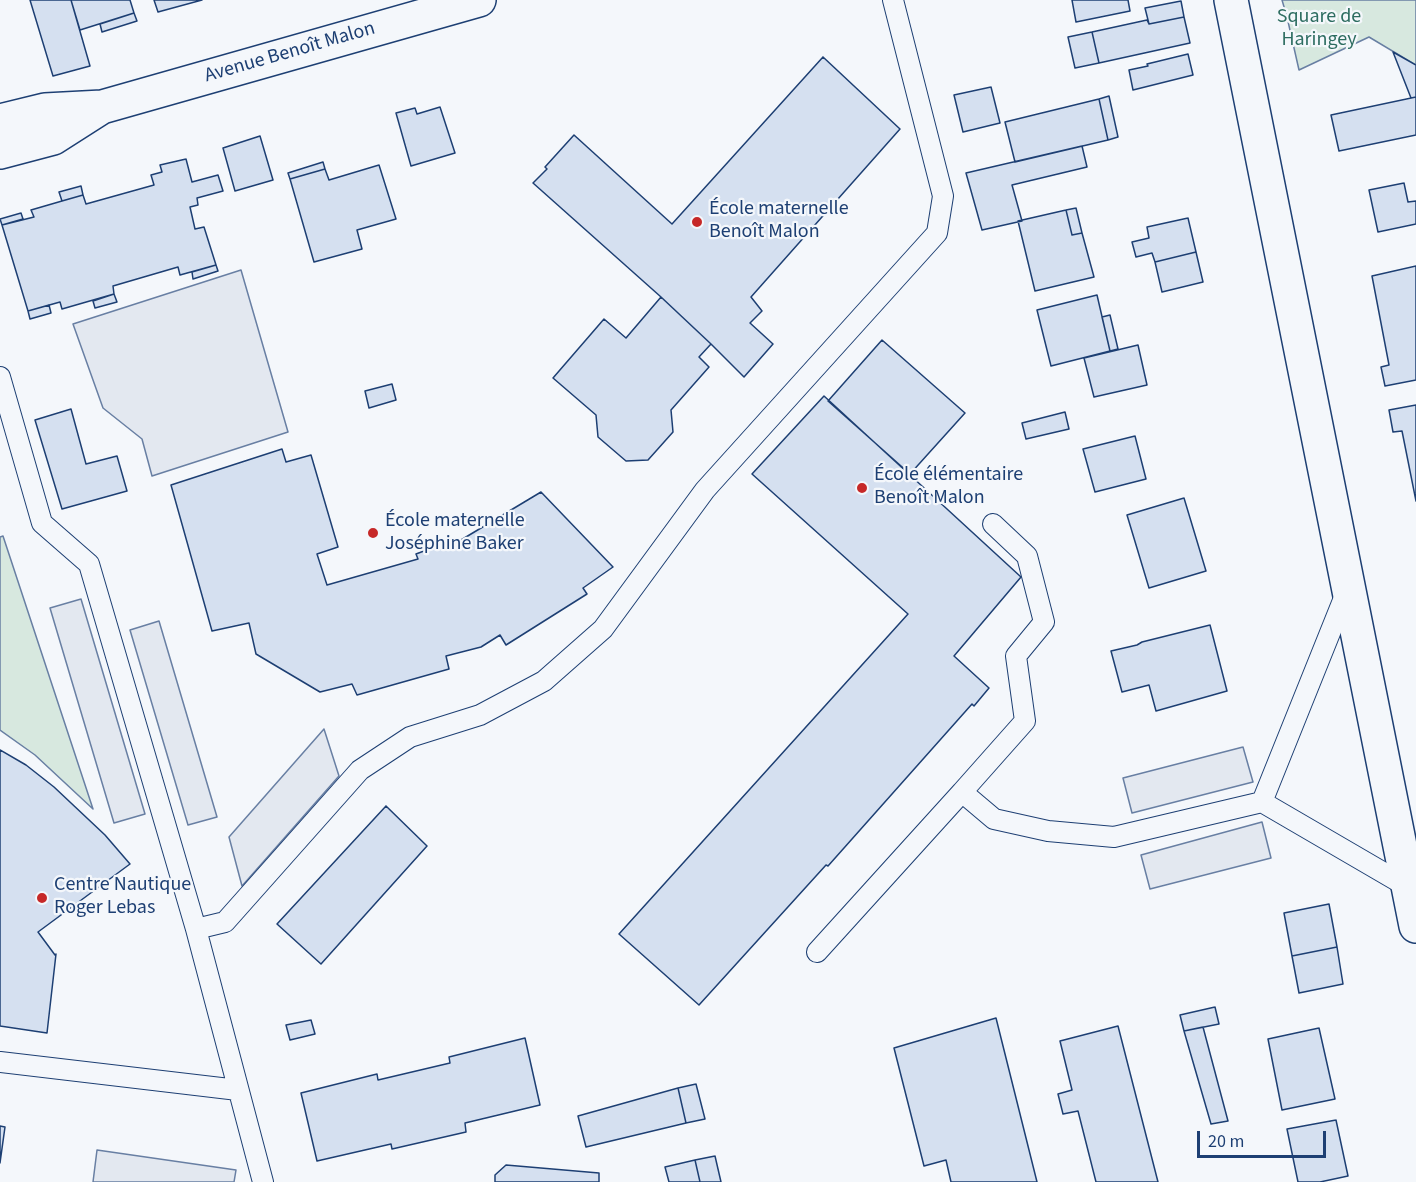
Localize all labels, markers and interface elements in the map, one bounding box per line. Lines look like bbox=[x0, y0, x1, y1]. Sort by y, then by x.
park label: Square de Haringey bbox=[1277, 6, 1361, 53]
street label: Avenue Benoît Malon bbox=[202, 17, 378, 89]
place label: École maternelle Benoît Malon bbox=[709, 198, 849, 245]
marker: École maternelle Benoît Malon bbox=[690, 215, 704, 229]
place label: École élémentaire Benoît Malon bbox=[874, 464, 1023, 511]
marker: École élémentaire Benoît Malon bbox=[855, 481, 869, 495]
place label: École maternelle Joséphine Baker bbox=[385, 510, 525, 557]
marker: École maternelle Joséphine Baker bbox=[366, 526, 380, 540]
place label: Centre Nautique Roger Lebas bbox=[54, 874, 191, 921]
marker: Centre Nautique Roger Lebas bbox=[35, 891, 49, 905]
scale bar bbox=[1200, 1119, 1329, 1157]
text: 20 m bbox=[1208, 1129, 1244, 1154]

